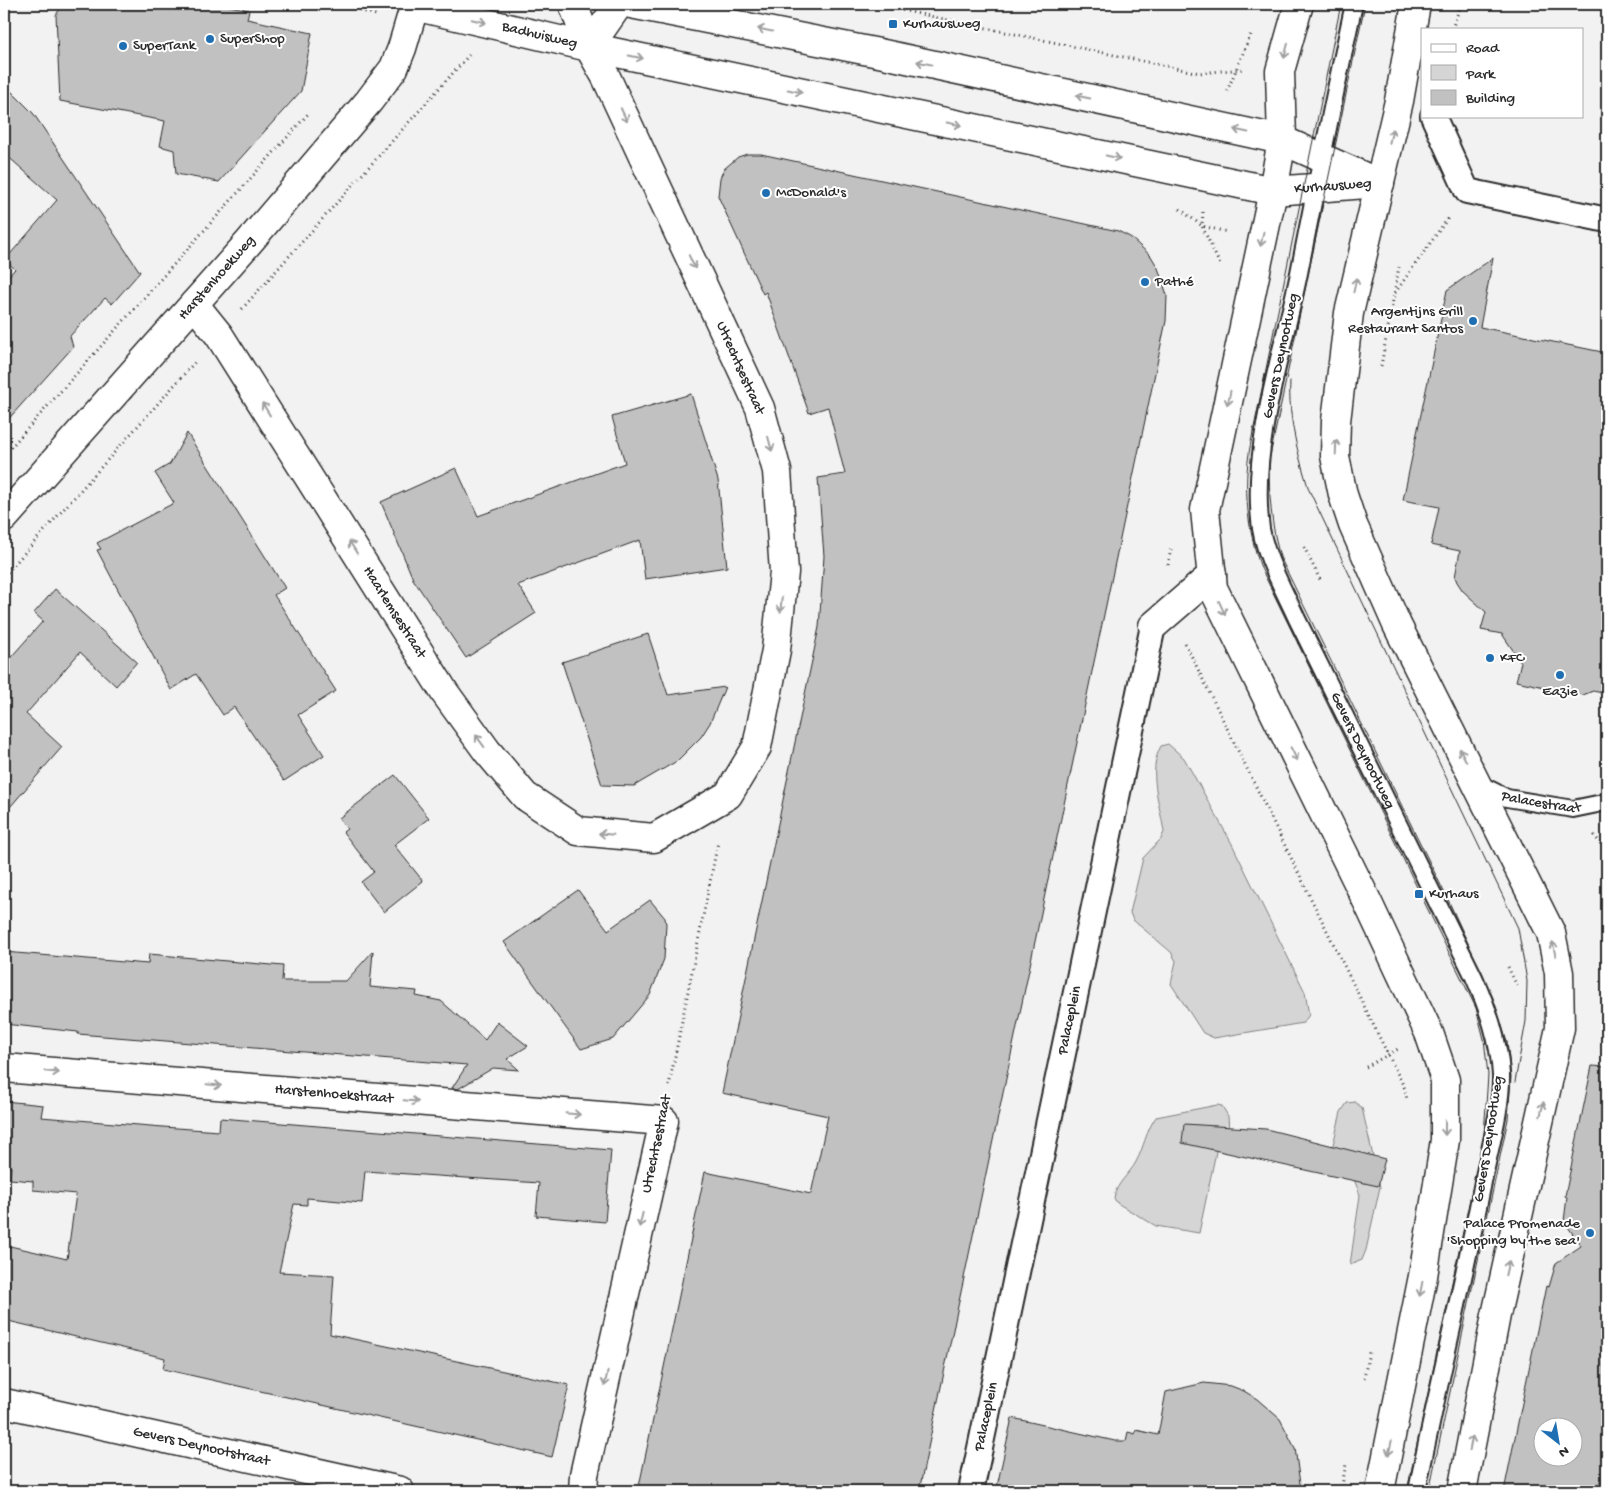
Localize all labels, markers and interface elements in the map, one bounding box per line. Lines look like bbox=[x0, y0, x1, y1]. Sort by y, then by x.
place label: Kurhausweg bbox=[903, 15, 980, 33]
one-way arrow bbox=[470, 17, 486, 26]
street label: Badhuisweg bbox=[499, 18, 579, 53]
marker: Kurhausweg bbox=[887, 18, 899, 30]
one-way arrow bbox=[757, 25, 773, 35]
legend bbox=[1421, 28, 1584, 118]
place label: SuperShop bbox=[220, 30, 285, 48]
marker: SuperShop bbox=[204, 33, 216, 45]
place label: SuperTank bbox=[133, 37, 197, 55]
marker: SuperTank bbox=[117, 40, 129, 52]
text: Road bbox=[1466, 40, 1500, 58]
one-way arrow bbox=[1280, 42, 1290, 58]
one-way arrow bbox=[628, 53, 644, 62]
one-way arrow bbox=[916, 57, 932, 67]
text: Park bbox=[1465, 66, 1496, 84]
one-way arrow bbox=[787, 87, 803, 96]
text: Building bbox=[1465, 90, 1515, 108]
one-way arrow bbox=[1075, 92, 1091, 101]
one-way arrow bbox=[620, 107, 629, 122]
one-way arrow bbox=[946, 120, 962, 129]
one-way arrow bbox=[1234, 126, 1250, 135]
one-way arrow bbox=[1387, 128, 1396, 144]
one-way arrow bbox=[1105, 153, 1121, 162]
street label: Kurhausweg bbox=[1294, 175, 1372, 198]
place label: McDonald's bbox=[776, 184, 846, 202]
marker: McDonald's bbox=[760, 187, 772, 199]
one-way arrow bbox=[1257, 230, 1267, 246]
street label: Harstenhoekweg bbox=[175, 232, 259, 324]
one-way arrow bbox=[688, 254, 698, 269]
place label: Pathé bbox=[1154, 273, 1194, 291]
marker: Pathé bbox=[1139, 276, 1151, 288]
one-way arrow bbox=[1351, 278, 1360, 294]
street label: Gevers Deynootweg bbox=[1259, 292, 1303, 420]
place label: Argentijns Grill Restaurant Santos bbox=[1348, 303, 1463, 338]
marker: Argentijns Grill Restaurant Santos bbox=[1467, 315, 1479, 327]
street label: Utrechtsestraat bbox=[711, 319, 769, 419]
one-way arrow bbox=[1224, 389, 1234, 405]
one-way arrow bbox=[260, 403, 270, 417]
one-way arrow bbox=[765, 435, 775, 451]
one-way arrow bbox=[1331, 439, 1340, 455]
one-way arrow bbox=[347, 540, 357, 554]
street label: Haarlemsestraat bbox=[358, 563, 431, 663]
one-way arrow bbox=[776, 597, 785, 613]
one-way arrow bbox=[1217, 600, 1227, 615]
place label: KFC bbox=[1500, 649, 1525, 667]
marker: KFC bbox=[1484, 652, 1496, 664]
marker: Eazie bbox=[1554, 669, 1566, 681]
place label: Eazie bbox=[1542, 683, 1578, 701]
street label: Gevers Deynootweg bbox=[1326, 690, 1399, 812]
one-way arrow bbox=[475, 734, 485, 748]
one-way arrow bbox=[1289, 746, 1299, 761]
one-way arrow bbox=[1457, 748, 1467, 763]
street label: Palacestraat bbox=[1497, 787, 1584, 818]
one-way arrow bbox=[598, 829, 614, 838]
place label: Kurhaus bbox=[1429, 885, 1479, 903]
marker: Kurhaus bbox=[1413, 888, 1425, 900]
one-way arrow bbox=[1549, 942, 1558, 958]
street label: Palaceplein bbox=[1054, 984, 1086, 1057]
one-way arrow bbox=[44, 1067, 60, 1076]
street label: Gevers Deynootweg bbox=[1470, 1075, 1508, 1203]
one-way arrow bbox=[206, 1080, 222, 1089]
street label: Harstenhoekstraat bbox=[274, 1081, 396, 1108]
street label: Utrechtsestraat bbox=[638, 1091, 677, 1195]
one-way arrow bbox=[403, 1096, 419, 1105]
one-way arrow bbox=[1538, 1102, 1547, 1118]
one-way arrow bbox=[565, 1109, 581, 1119]
one-way arrow bbox=[1440, 1120, 1450, 1136]
one-way arrow bbox=[636, 1212, 645, 1228]
place label: Palace Promenade 'Shopping by the sea' bbox=[1446, 1215, 1580, 1250]
marker: Palace Promenade 'Shopping by the sea' bbox=[1584, 1227, 1596, 1239]
one-way arrow bbox=[1503, 1260, 1512, 1276]
one-way arrow bbox=[1415, 1281, 1425, 1297]
one-way arrow bbox=[601, 1370, 610, 1386]
street label: Palaceplein bbox=[970, 1381, 1003, 1454]
north arrow bbox=[1534, 1418, 1584, 1468]
street label: Gevers Deynootstraat bbox=[131, 1423, 273, 1471]
one-way arrow bbox=[1467, 1436, 1477, 1452]
one-way arrow bbox=[1384, 1440, 1394, 1456]
text: N bbox=[1555, 1441, 1572, 1461]

